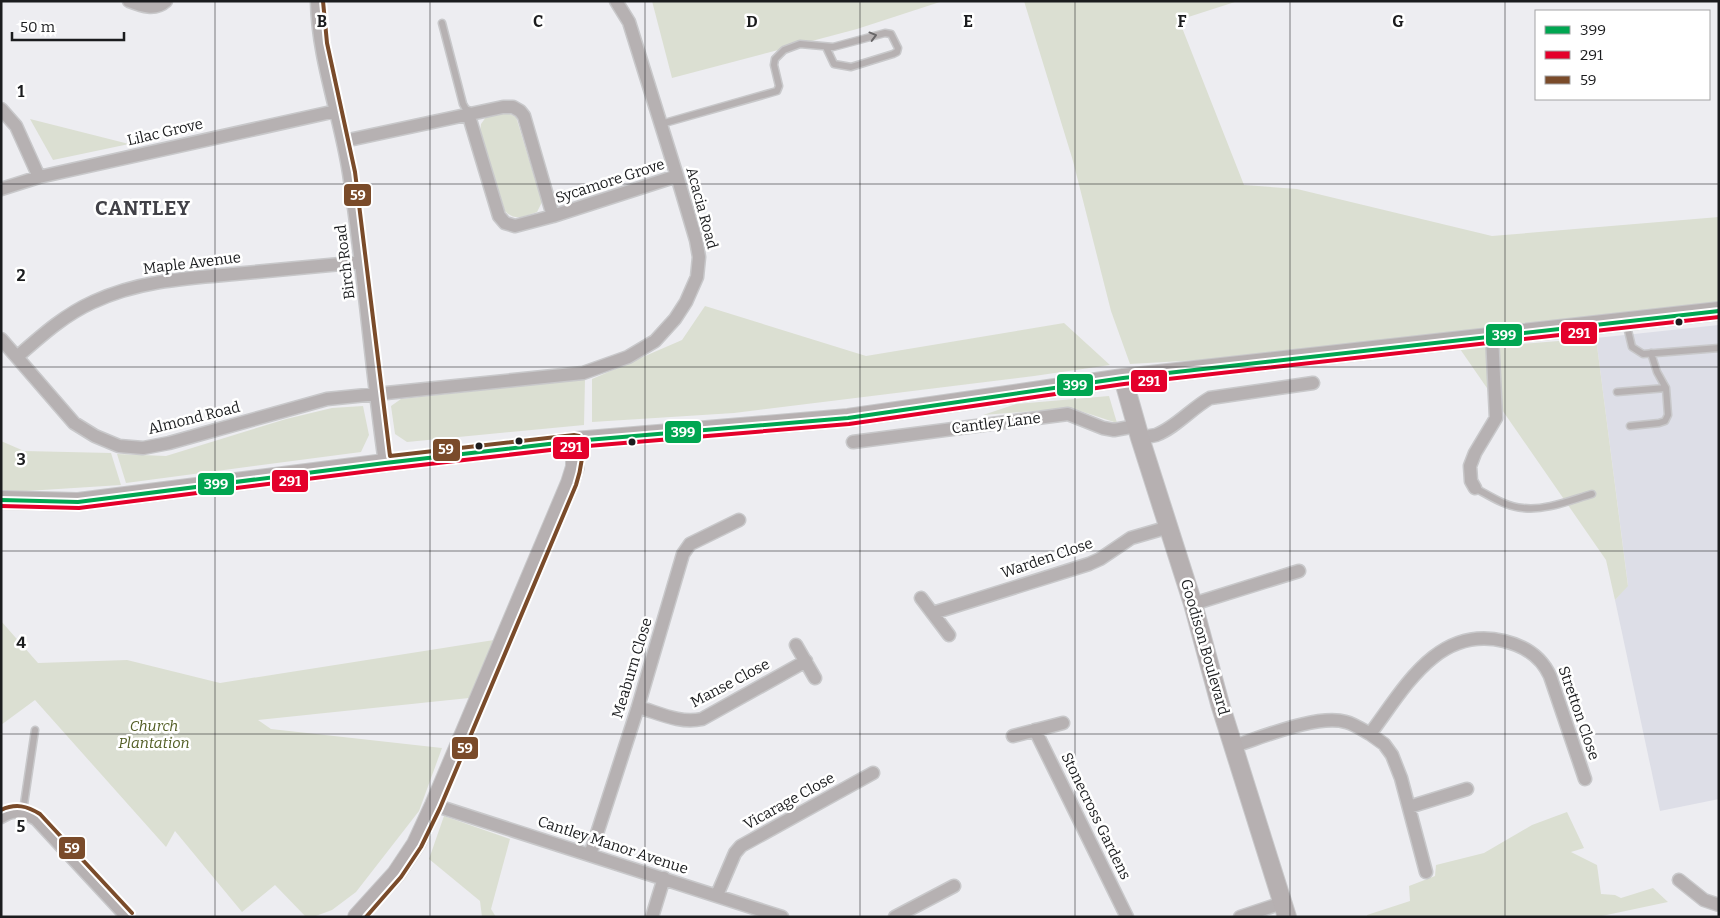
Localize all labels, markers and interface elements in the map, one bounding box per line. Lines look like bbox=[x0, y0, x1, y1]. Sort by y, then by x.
scale bar bbox=[12, 10, 125, 42]
legend bbox=[1535, 10, 1710, 100]
text: B bbox=[317, 12, 327, 31]
text: C bbox=[533, 12, 543, 31]
text: D bbox=[746, 12, 758, 31]
text: E bbox=[963, 12, 973, 31]
text: F bbox=[1178, 12, 1187, 31]
text: G bbox=[1392, 12, 1404, 31]
text: 50 m bbox=[20, 18, 56, 36]
text: 399 bbox=[1580, 21, 1606, 39]
one-way arrow bbox=[869, 31, 878, 42]
text: 291 bbox=[1580, 46, 1603, 64]
text: 59 bbox=[1580, 71, 1597, 89]
text: 1 bbox=[18, 82, 25, 101]
street label: Lilac Grove bbox=[125, 115, 205, 149]
street label: Sycamore Grove bbox=[553, 155, 667, 207]
street label: Acacia Road bbox=[682, 165, 722, 251]
line badge: 59 bbox=[343, 183, 372, 207]
text: 59 bbox=[350, 187, 366, 204]
district label: CANTLEY bbox=[95, 196, 191, 220]
street label: Birch Road bbox=[331, 224, 359, 300]
street label: Maple Avenue bbox=[142, 248, 242, 278]
text: 2 bbox=[16, 266, 26, 285]
unlabelled marker bbox=[1674, 317, 1684, 327]
line badge: 291 bbox=[1560, 321, 1598, 345]
line badge: 399 bbox=[1485, 323, 1523, 347]
text: 291 bbox=[1568, 325, 1590, 342]
text: 399 bbox=[1492, 327, 1516, 344]
line badge: 291 bbox=[1130, 369, 1168, 393]
line badge: 399 bbox=[1056, 373, 1094, 397]
text: 291 bbox=[1138, 373, 1160, 390]
text: 399 bbox=[1063, 377, 1087, 394]
street label: Almond Road bbox=[146, 398, 242, 438]
street label: Cantley Lane bbox=[950, 409, 1042, 437]
line badge: 399 bbox=[664, 420, 702, 444]
text: 399 bbox=[671, 424, 695, 441]
unlabelled marker bbox=[514, 436, 524, 446]
line badge: 291 bbox=[552, 436, 590, 460]
unlabelled marker bbox=[627, 437, 637, 447]
line badge: 59 bbox=[432, 438, 461, 462]
text: 291 bbox=[560, 439, 582, 456]
text: 59 bbox=[438, 441, 454, 458]
unlabelled marker bbox=[474, 441, 484, 451]
text: 3 bbox=[16, 450, 26, 469]
line badge: 291 bbox=[271, 469, 309, 493]
line badge: 399 bbox=[197, 472, 235, 496]
text: 291 bbox=[279, 473, 301, 490]
text: 399 bbox=[204, 476, 228, 493]
street label: Warden Close bbox=[999, 534, 1095, 582]
street label: Goodison Boulevard bbox=[1177, 577, 1233, 717]
street label: Meaburn Close bbox=[608, 616, 656, 720]
text: 4 bbox=[16, 633, 26, 652]
street label: Manse Close bbox=[687, 655, 773, 711]
street label: Stretton Close bbox=[1555, 664, 1603, 762]
park label: Church Plantation bbox=[118, 717, 190, 752]
line badge: 59 bbox=[451, 736, 479, 760]
text: 59 bbox=[457, 740, 473, 757]
street label: Stonecross Gardens bbox=[1057, 749, 1135, 883]
street label: Vicarage Close bbox=[740, 769, 838, 833]
street label: Cantley Manor Avenue bbox=[535, 812, 691, 878]
text: 5 bbox=[17, 817, 26, 836]
line badge: 59 bbox=[58, 836, 86, 860]
text: 59 bbox=[64, 840, 80, 857]

